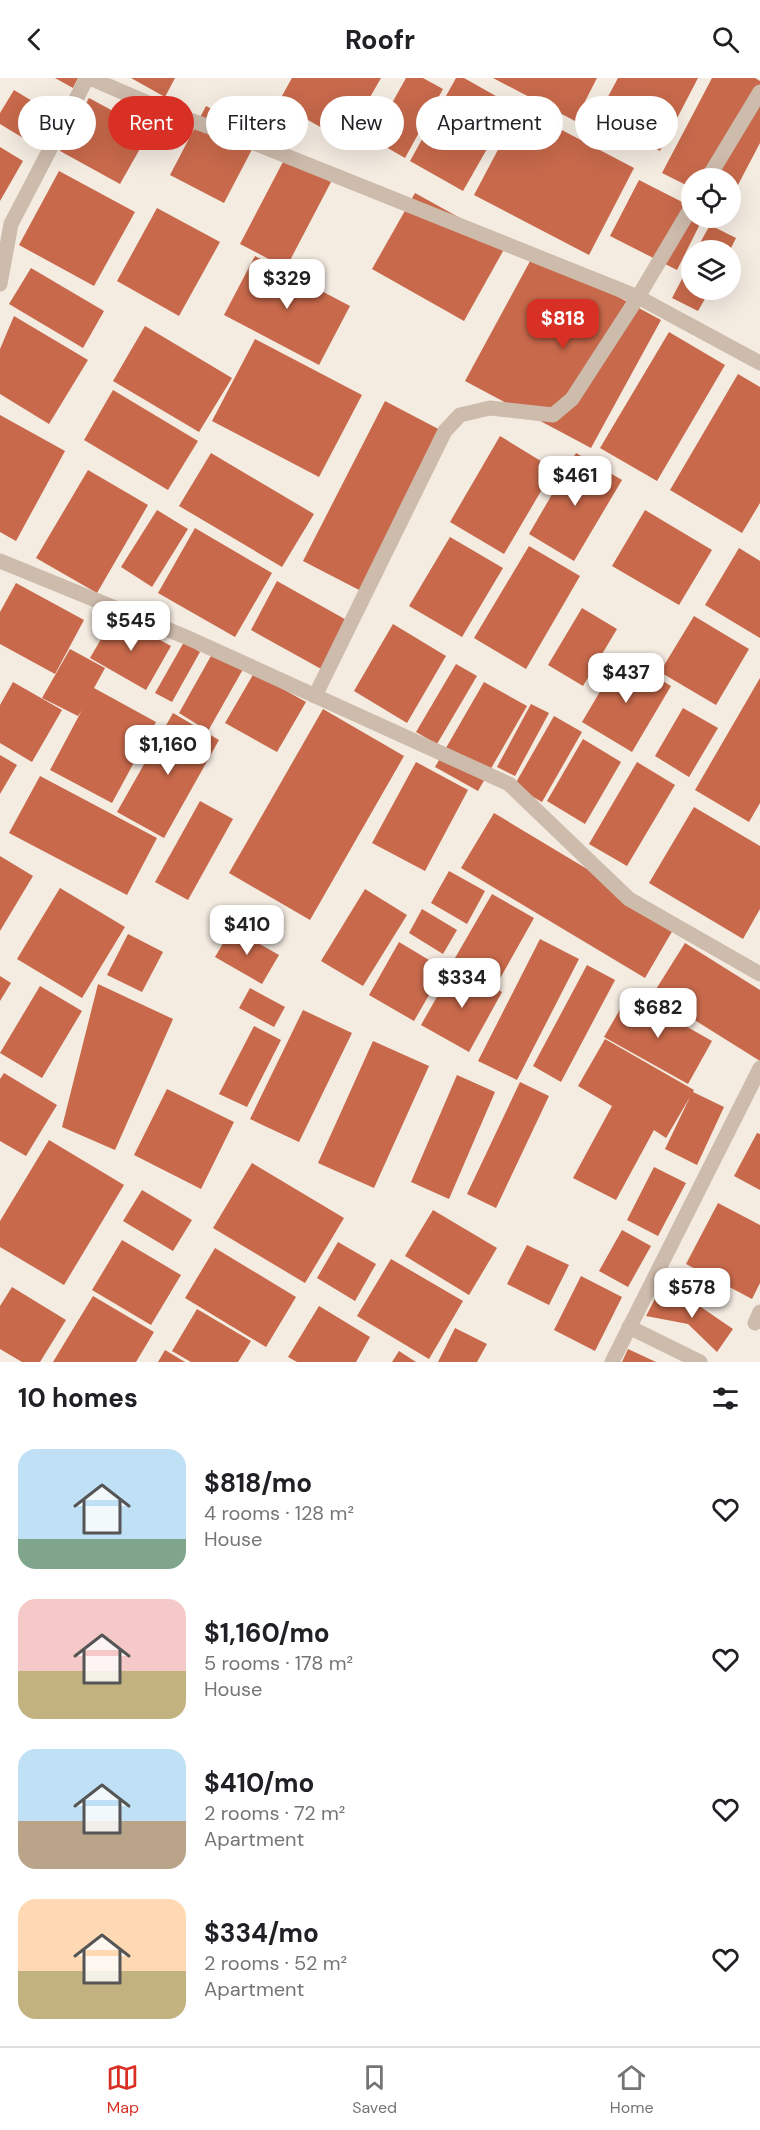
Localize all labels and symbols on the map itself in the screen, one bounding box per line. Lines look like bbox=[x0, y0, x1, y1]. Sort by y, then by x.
pin: $329 bbox=[251, 259, 323, 310]
pin: $818 bbox=[527, 299, 599, 350]
pin: $461 bbox=[539, 456, 611, 507]
pin: $545 bbox=[95, 601, 167, 652]
pin: $437 bbox=[590, 653, 662, 704]
pin: $1,160 bbox=[119, 725, 217, 776]
pin: $410 bbox=[211, 905, 283, 956]
pin: $334 bbox=[426, 958, 498, 1009]
pin: $682 bbox=[622, 988, 694, 1039]
pin: $578 bbox=[656, 1268, 728, 1319]

